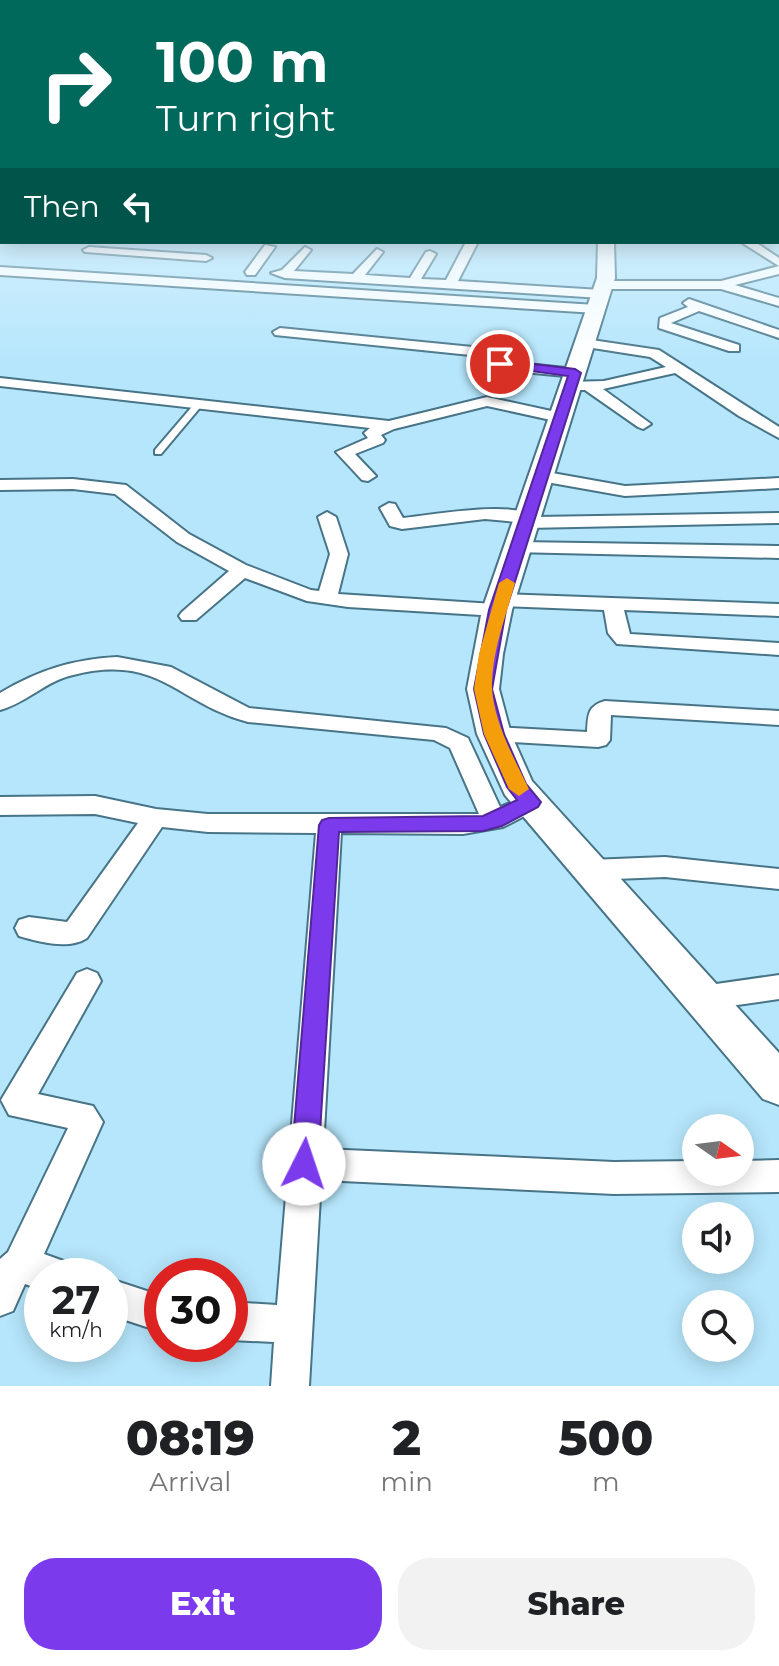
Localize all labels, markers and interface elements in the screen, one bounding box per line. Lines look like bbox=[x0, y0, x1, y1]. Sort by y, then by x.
text: 100 m bbox=[156, 28, 329, 96]
icon: right bbox=[24, 32, 128, 136]
text: Turn right bbox=[156, 96, 336, 140]
icon: left bbox=[116, 184, 160, 228]
text: Then bbox=[24, 188, 100, 225]
pin bbox=[466, 330, 534, 398]
icon: arrive bbox=[478, 342, 522, 386]
north arrow bbox=[682, 1114, 754, 1186]
map controls bbox=[682, 1114, 754, 1362]
position arrow bbox=[262, 1122, 346, 1206]
button: sound bbox=[682, 1202, 754, 1274]
speed limit sign: 30 bbox=[144, 1258, 248, 1362]
text: 27 bbox=[52, 1275, 100, 1324]
button: search bbox=[682, 1290, 754, 1362]
text: km/h bbox=[49, 1318, 103, 1342]
text: 08:19 bbox=[126, 1409, 255, 1467]
text: 2 bbox=[392, 1409, 421, 1467]
text: 500 bbox=[558, 1409, 653, 1467]
text: Arrival bbox=[149, 1466, 231, 1498]
text: min bbox=[381, 1466, 433, 1498]
text: m bbox=[592, 1466, 620, 1498]
button: Exit bbox=[24, 1558, 382, 1650]
button: Share bbox=[398, 1558, 755, 1650]

